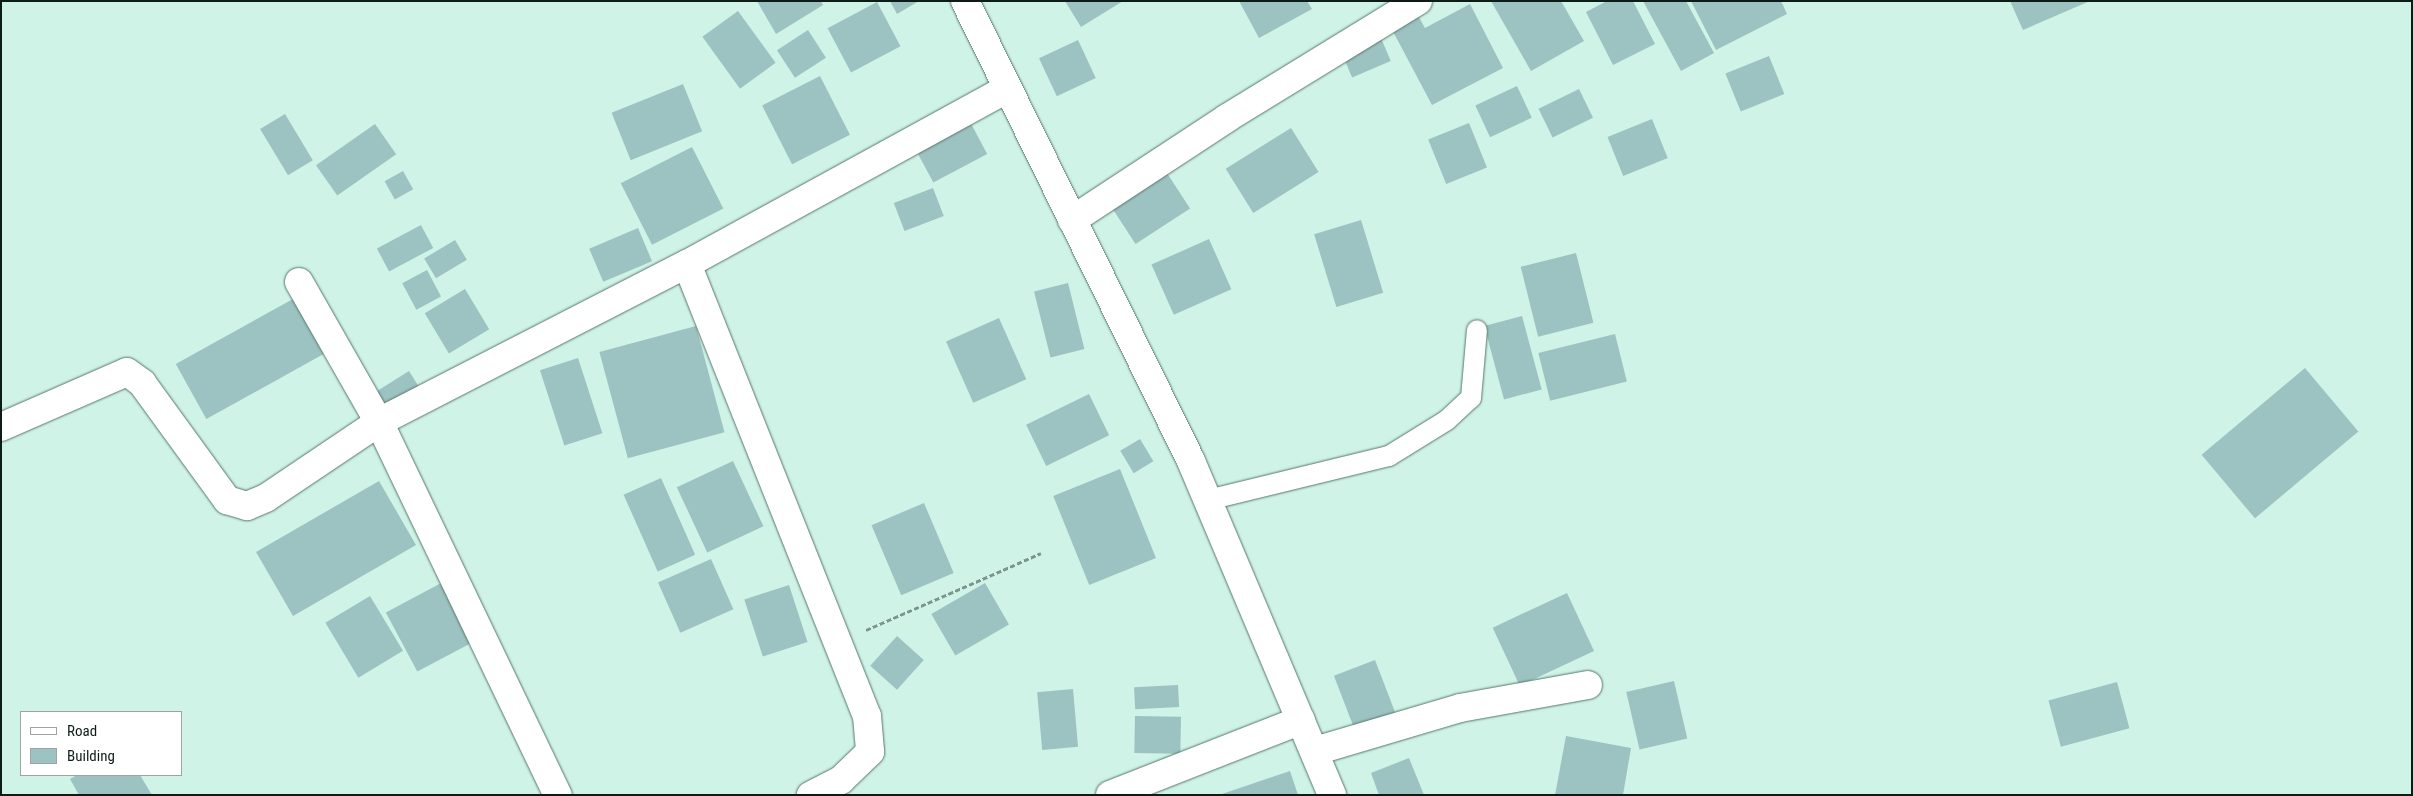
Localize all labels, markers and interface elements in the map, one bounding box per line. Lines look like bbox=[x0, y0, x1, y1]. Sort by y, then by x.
legend bbox=[20, 711, 182, 776]
text: Road bbox=[67, 722, 97, 740]
text: Building bbox=[67, 747, 115, 765]

